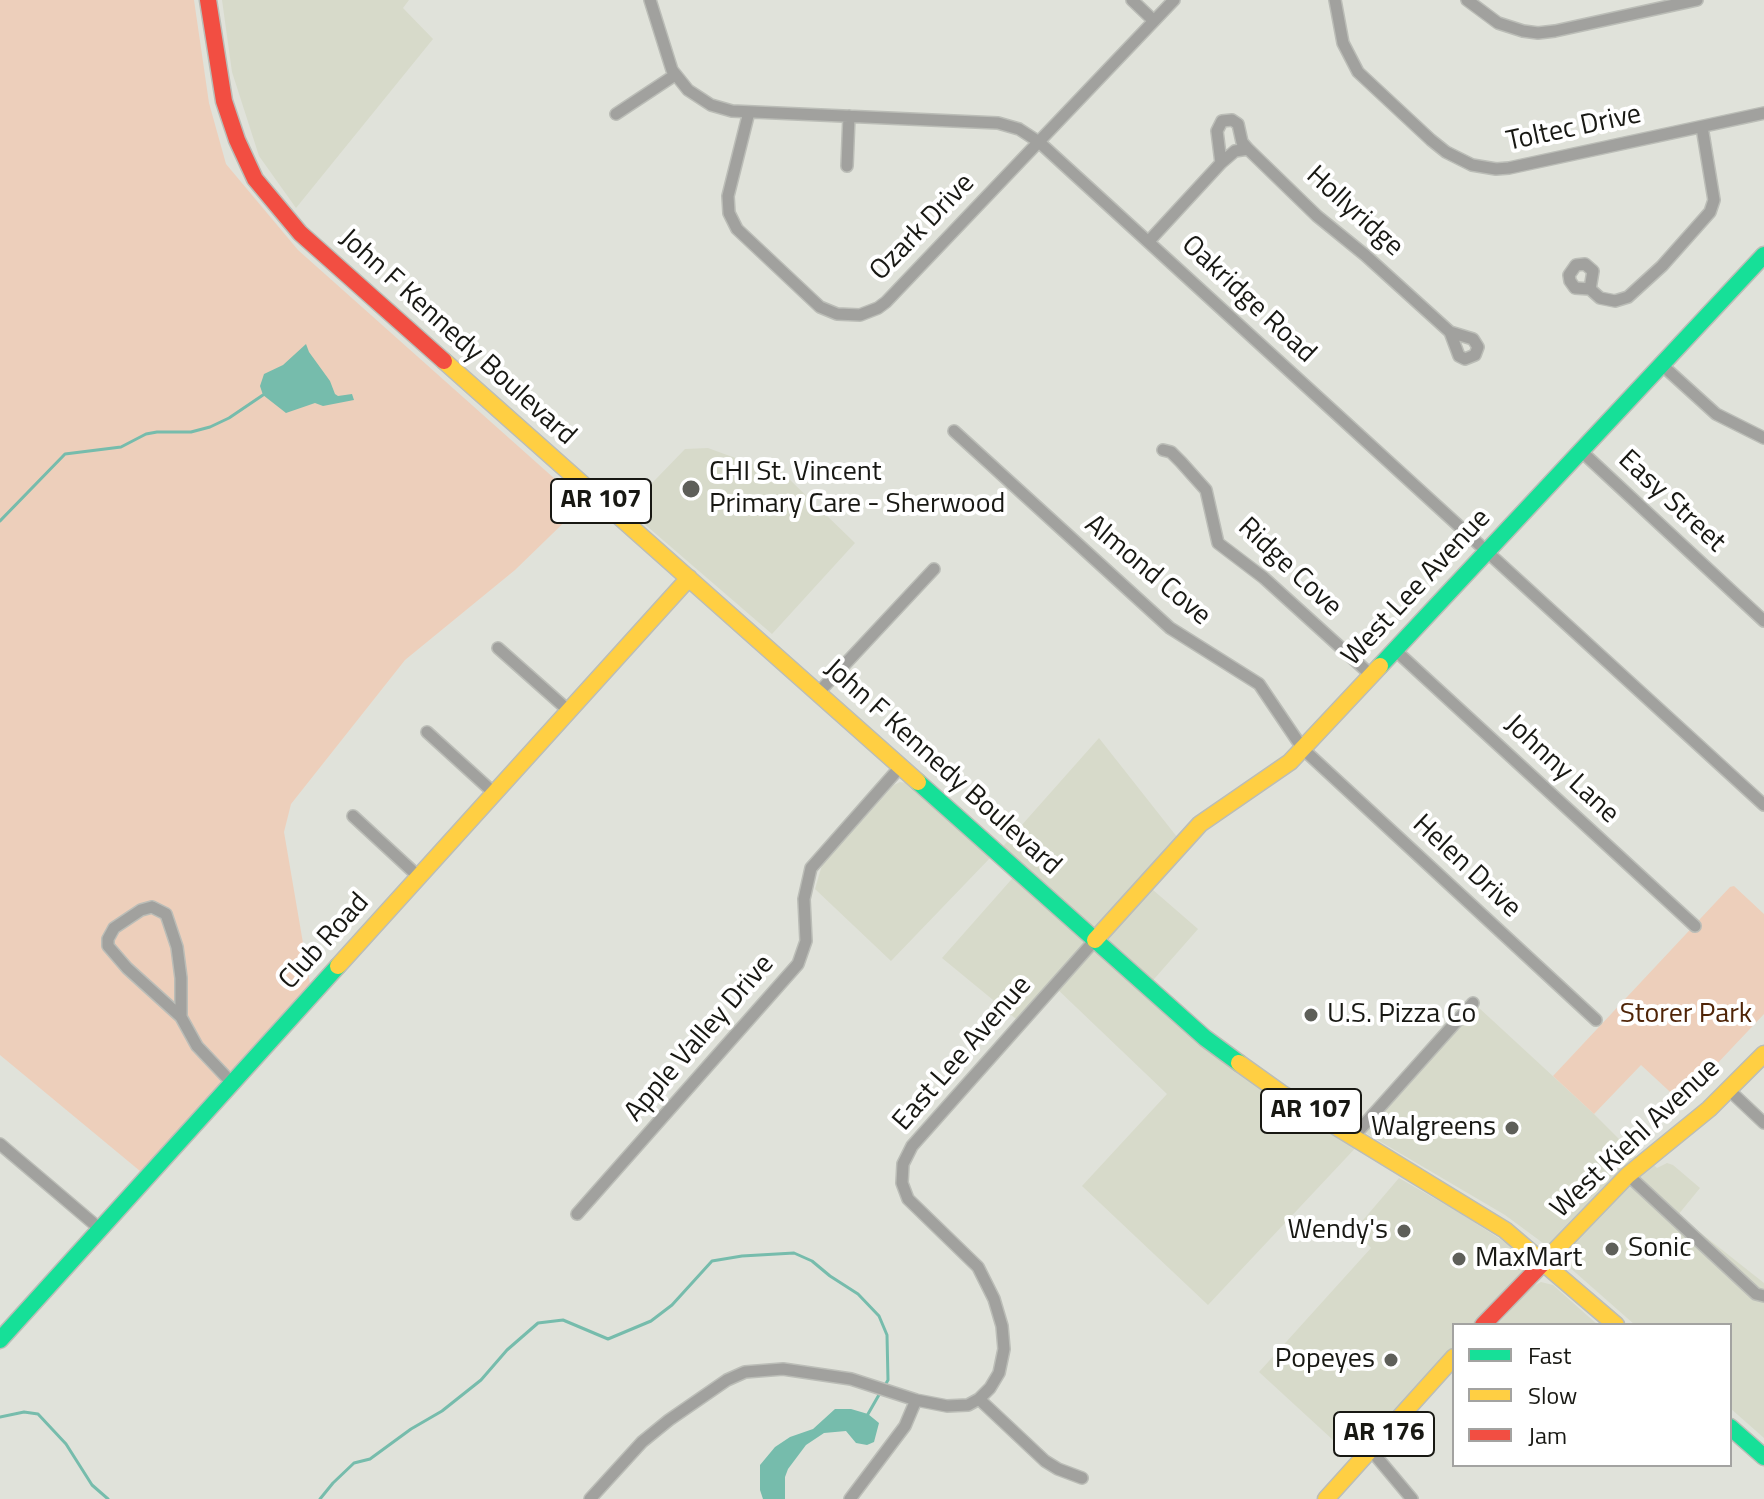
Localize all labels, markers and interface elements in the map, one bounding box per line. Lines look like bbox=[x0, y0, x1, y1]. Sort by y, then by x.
street label: Toltec Drive bbox=[1504, 98, 1644, 160]
street label: Hollyridge bbox=[1298, 160, 1410, 264]
street label: Ozark Drive bbox=[864, 168, 982, 288]
street label: John F Kennedy Boulevard bbox=[332, 223, 582, 453]
street label: Oakridge Road bbox=[1174, 229, 1322, 371]
street label: Easy Street bbox=[1610, 444, 1732, 560]
place label: CHI St. Vincent Primary Care - Sherwood bbox=[709, 456, 1005, 522]
marker: CHI St. Vincent Primary Care - Sherwood bbox=[680, 478, 702, 500]
road number: AR 107 bbox=[551, 479, 651, 523]
street label: West Lee Avenue bbox=[1336, 502, 1498, 674]
street label: Almond Cove bbox=[1077, 509, 1217, 633]
street label: Ridge Cove bbox=[1230, 511, 1348, 625]
street label: John F Kennedy Boulevard bbox=[817, 653, 1067, 883]
street label: Johnny Lane bbox=[1497, 709, 1625, 831]
street label: Helen Drive bbox=[1405, 808, 1527, 926]
street label: Club Road bbox=[273, 887, 377, 997]
street label: Apple Valley Drive bbox=[618, 949, 782, 1129]
street label: East Lee Avenue bbox=[887, 970, 1039, 1138]
place label: U.S. Pizza Co bbox=[1327, 998, 1476, 1032]
park label: Storer Park bbox=[1620, 998, 1752, 1032]
marker: U.S. Pizza Co bbox=[1302, 1006, 1320, 1024]
street label: West Kiehl Avenue bbox=[1545, 1052, 1727, 1226]
road number: AR 107 bbox=[1261, 1089, 1361, 1133]
place label: Walgreens bbox=[1371, 1111, 1496, 1145]
marker: Walgreens bbox=[1503, 1119, 1521, 1137]
place label: Wendy's bbox=[1288, 1214, 1388, 1248]
marker: Wendy's bbox=[1395, 1222, 1413, 1240]
place label: Sonic bbox=[1628, 1232, 1691, 1266]
marker: Sonic bbox=[1603, 1240, 1621, 1258]
place label: MaxMart bbox=[1475, 1242, 1582, 1276]
marker: MaxMart bbox=[1450, 1250, 1468, 1268]
legend bbox=[1452, 1323, 1732, 1467]
text: Fast bbox=[1528, 1337, 1571, 1373]
place label: Popeyes bbox=[1275, 1343, 1375, 1377]
marker: Popeyes bbox=[1382, 1351, 1400, 1369]
text: Slow bbox=[1528, 1377, 1577, 1413]
road number: AR 176 bbox=[1334, 1412, 1434, 1456]
text: Jam bbox=[1528, 1417, 1567, 1453]

